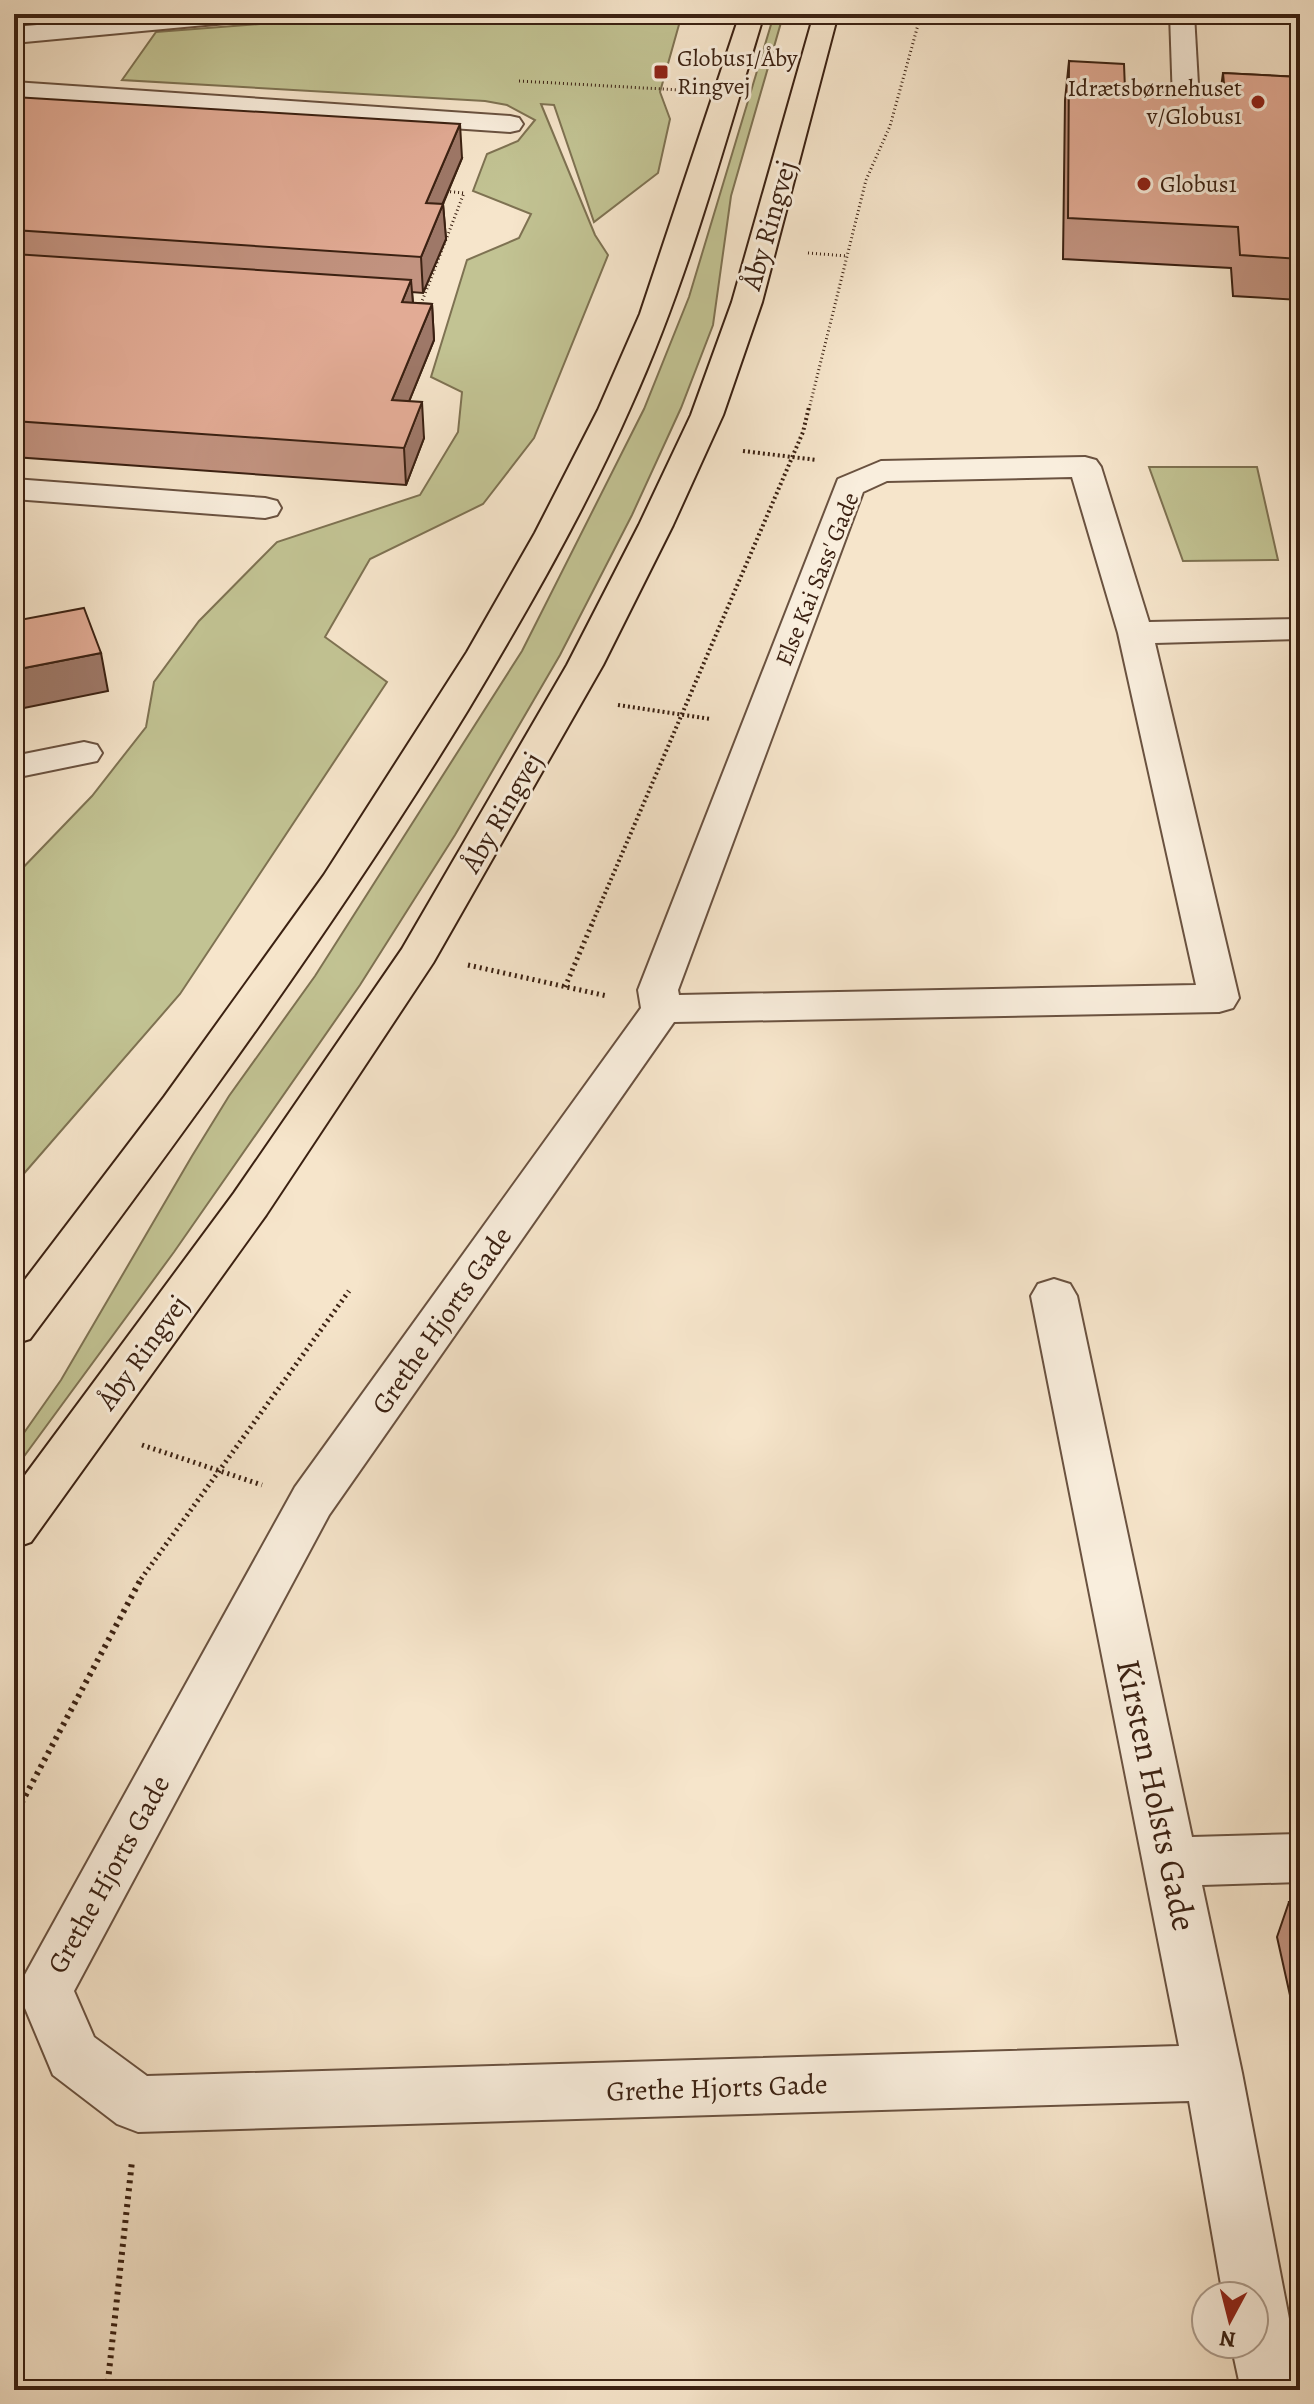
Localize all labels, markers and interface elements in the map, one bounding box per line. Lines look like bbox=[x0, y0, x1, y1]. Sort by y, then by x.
place label: Globus1/Åby Ringvej bbox=[677, 42, 798, 102]
marker: Globus1/Åby Ringvej bbox=[652, 63, 670, 81]
place label: Idrætsbørnehuset v/Globus1 bbox=[1067, 72, 1242, 132]
marker: Idrætsbørnehuset v/Globus1 bbox=[1249, 93, 1267, 111]
street label: Åby Ringvej bbox=[732, 156, 806, 296]
place label: Globus1 bbox=[1160, 168, 1237, 200]
marker: Globus1 bbox=[1135, 175, 1153, 193]
street label: Else Kai Sass' Gade bbox=[768, 487, 866, 671]
street label: Åby Ringvej bbox=[452, 745, 552, 881]
street label: Grethe Hjorts Gade bbox=[363, 1219, 521, 1422]
street label: Åby Ringvej bbox=[88, 1288, 197, 1418]
street label: Kirsten Holsts Gade bbox=[1105, 1655, 1208, 1935]
street label: Grethe Hjorts Gade bbox=[39, 1769, 179, 1980]
street label: Grethe Hjorts Gade bbox=[606, 2065, 828, 2111]
north arrow bbox=[1190, 2280, 1270, 2360]
text: N bbox=[1218, 2323, 1237, 2355]

